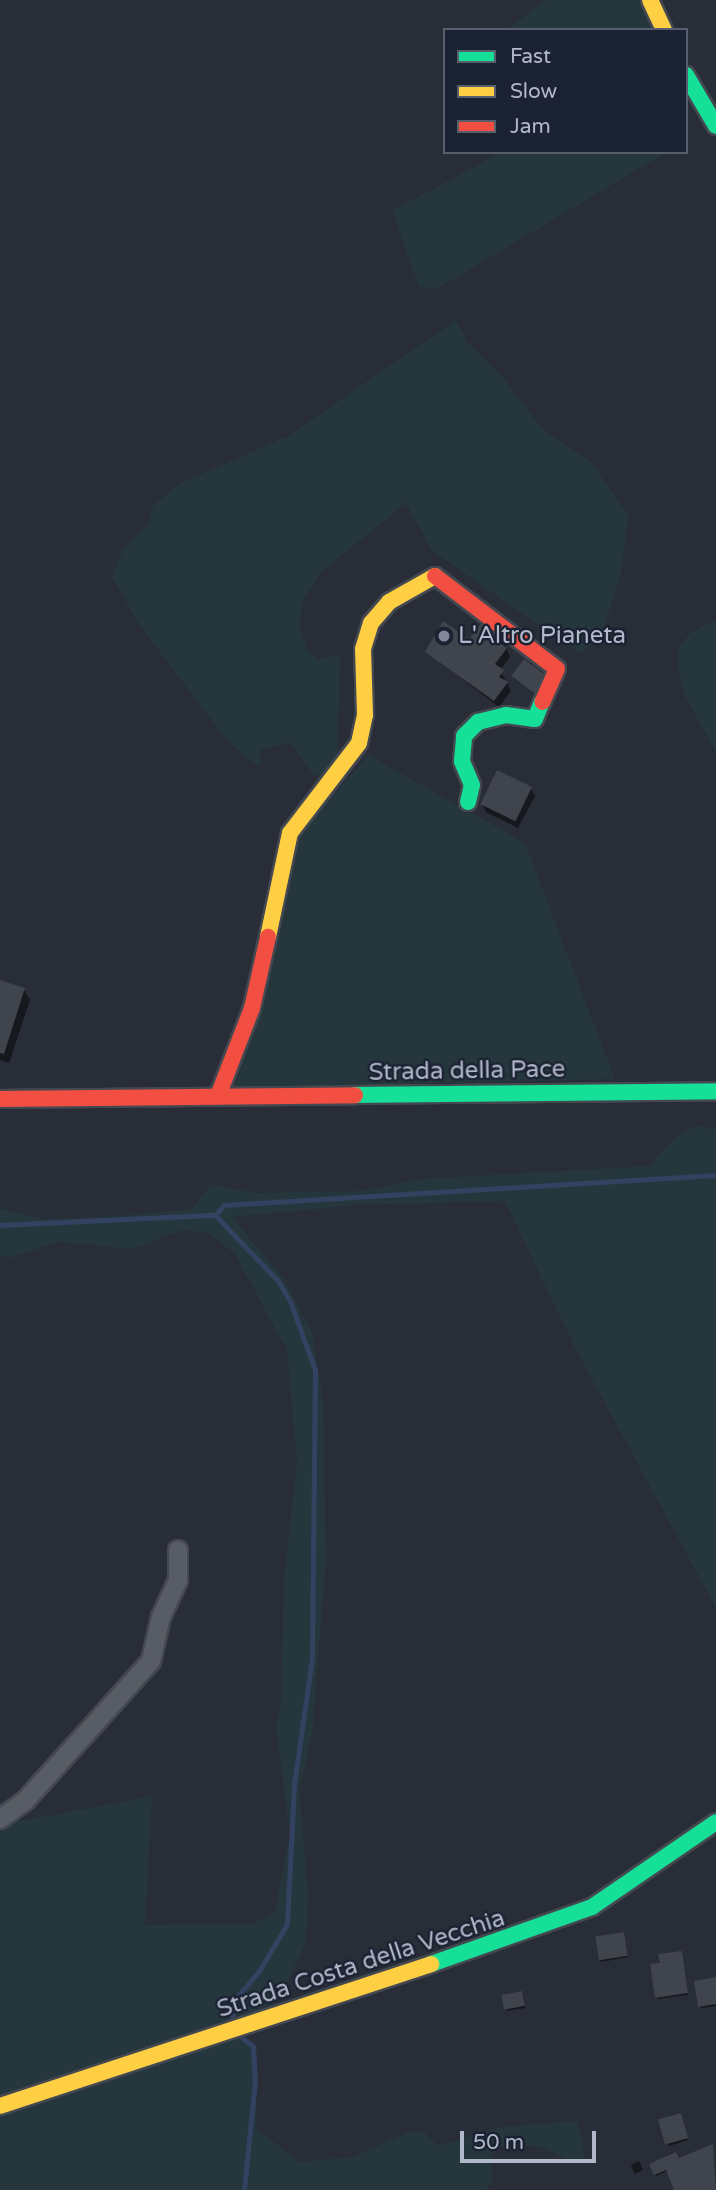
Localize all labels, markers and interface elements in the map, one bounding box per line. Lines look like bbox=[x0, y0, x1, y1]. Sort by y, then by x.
legend bbox=[443, 28, 688, 154]
text: Fast bbox=[510, 44, 551, 69]
text: Slow bbox=[510, 79, 557, 104]
text: Jam bbox=[510, 114, 551, 139]
place label: L'Altro Pianeta bbox=[458, 622, 626, 650]
marker: L'Altro Pianeta bbox=[436, 628, 452, 644]
street label: Strada della Pace bbox=[368, 1055, 566, 1087]
street label: Strada Costa della Vecchia bbox=[213, 1904, 509, 2024]
scale bar bbox=[464, 2116, 600, 2160]
text: 50 m bbox=[473, 2130, 524, 2155]

